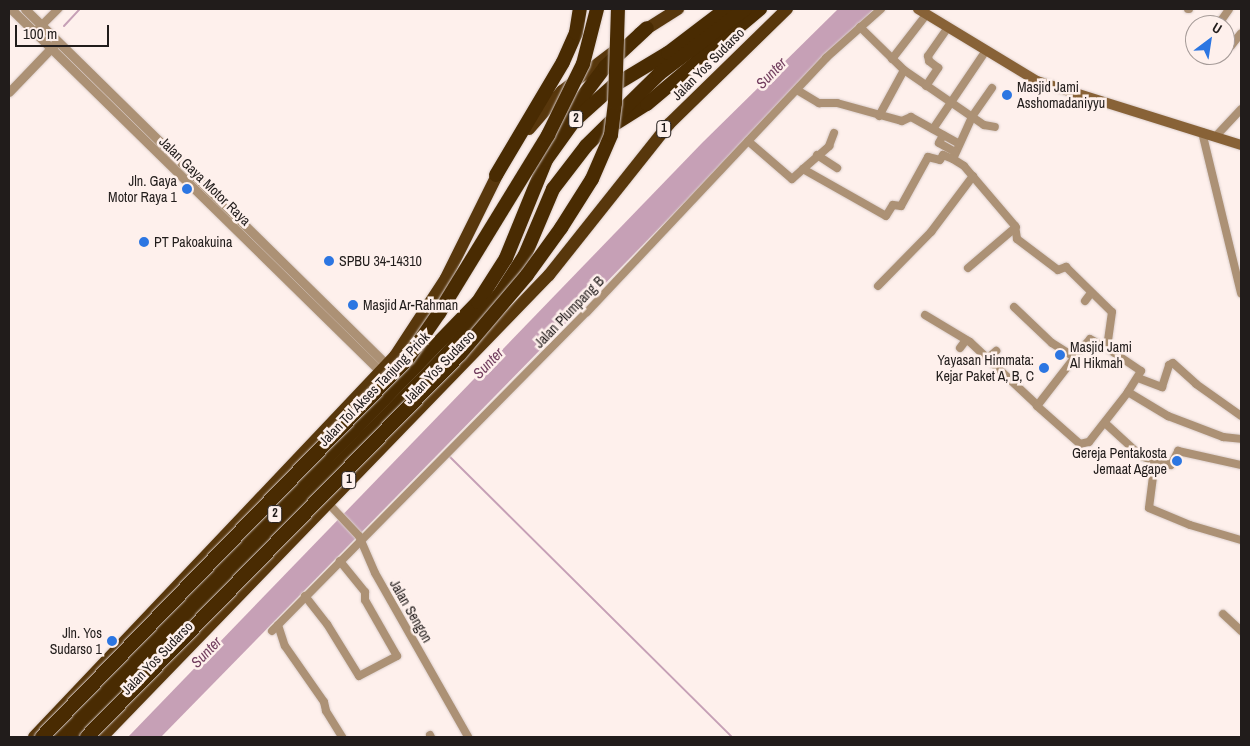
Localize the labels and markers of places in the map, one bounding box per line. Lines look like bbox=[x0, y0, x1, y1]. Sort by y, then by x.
place label: Masjid Jami Asshomadaniyyu bbox=[1017, 79, 1105, 111]
marker: Masjid Jami Asshomadaniyyu bbox=[1001, 89, 1013, 101]
place label: Jln. Gaya Motor Raya 1 bbox=[108, 173, 177, 206]
marker: Jln. Gaya Motor Raya 1 bbox=[181, 183, 193, 195]
place label: PT Pakoakuina bbox=[154, 234, 232, 250]
marker: PT Pakoakuina bbox=[138, 236, 150, 248]
place label: SPBU 34-14310 bbox=[339, 253, 422, 269]
marker: SPBU 34-14310 bbox=[323, 255, 335, 267]
place label: Masjid Ar-Rahman bbox=[363, 297, 459, 313]
marker: Masjid Ar-Rahman bbox=[347, 299, 359, 311]
place label: Masjid Jami Al Hikmah bbox=[1070, 339, 1132, 372]
marker: Masjid Jami Al Hikmah bbox=[1054, 349, 1066, 361]
place label: Yayasan Himmata: Kejar Paket A, B, C bbox=[935, 352, 1034, 384]
marker: Yayasan Himmata: Kejar Paket A, B, C bbox=[1038, 362, 1050, 374]
place label: Gereja Pentakosta Jemaat Agape bbox=[1072, 445, 1167, 478]
marker: Gereja Pentakosta Jemaat Agape bbox=[1171, 455, 1183, 467]
place label: Jln. Yos Sudarso 1 bbox=[50, 625, 102, 658]
marker: Jln. Yos Sudarso 1 bbox=[106, 635, 118, 647]

